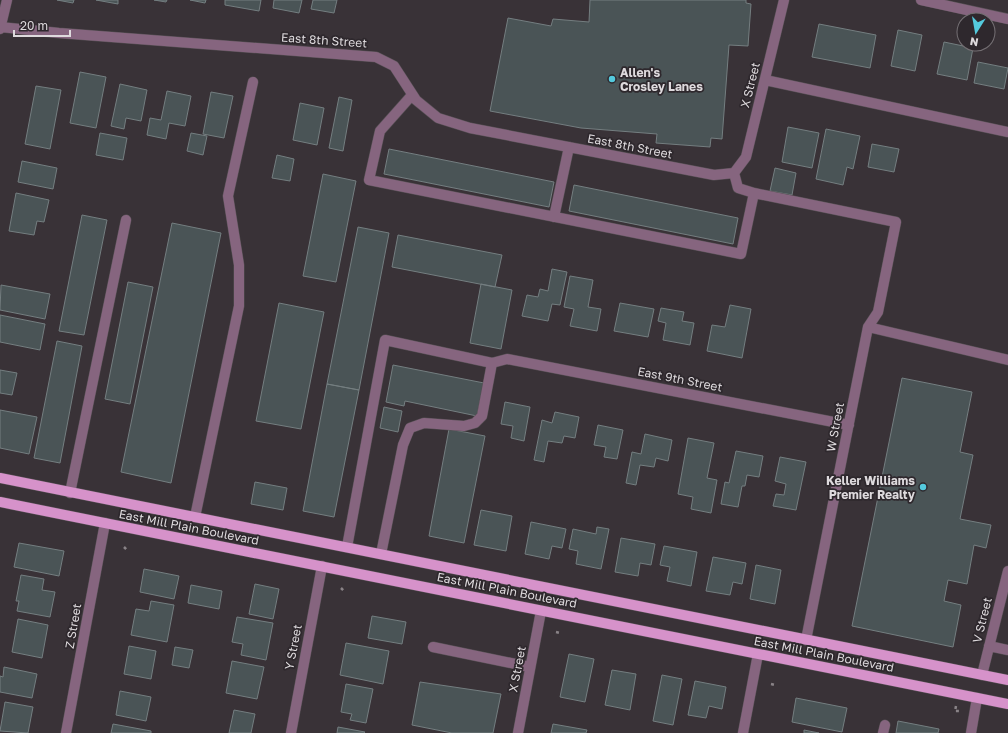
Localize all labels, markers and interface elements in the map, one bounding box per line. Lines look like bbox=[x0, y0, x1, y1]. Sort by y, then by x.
scale bar bbox=[14, 12, 70, 38]
north arrow bbox=[956, 12, 996, 52]
text: 20 m bbox=[20, 18, 48, 33]
street label: East 8th Street bbox=[280, 30, 368, 51]
text: N bbox=[969, 35, 979, 49]
street label: X Street bbox=[737, 60, 763, 109]
place label: Allen's Crosley Lanes bbox=[620, 65, 703, 94]
marker: Allen's Crosley Lanes bbox=[607, 74, 617, 84]
street label: East 8th Street bbox=[586, 130, 674, 162]
street label: East 9th Street bbox=[636, 363, 724, 395]
street label: W Street bbox=[823, 401, 847, 453]
place label: Keller Williams Premier Realty bbox=[826, 473, 916, 502]
marker: Keller Williams Premier Realty bbox=[918, 482, 928, 492]
street label: East Mill Plain Boulevard bbox=[118, 506, 260, 548]
street label: East Mill Plain Boulevard bbox=[436, 569, 578, 611]
street label: V Street bbox=[969, 595, 995, 644]
street label: Z Street bbox=[62, 602, 84, 650]
street label: Y Street bbox=[281, 623, 305, 671]
street label: East Mill Plain Boulevard bbox=[753, 633, 895, 675]
street label: X Street bbox=[505, 645, 529, 693]

